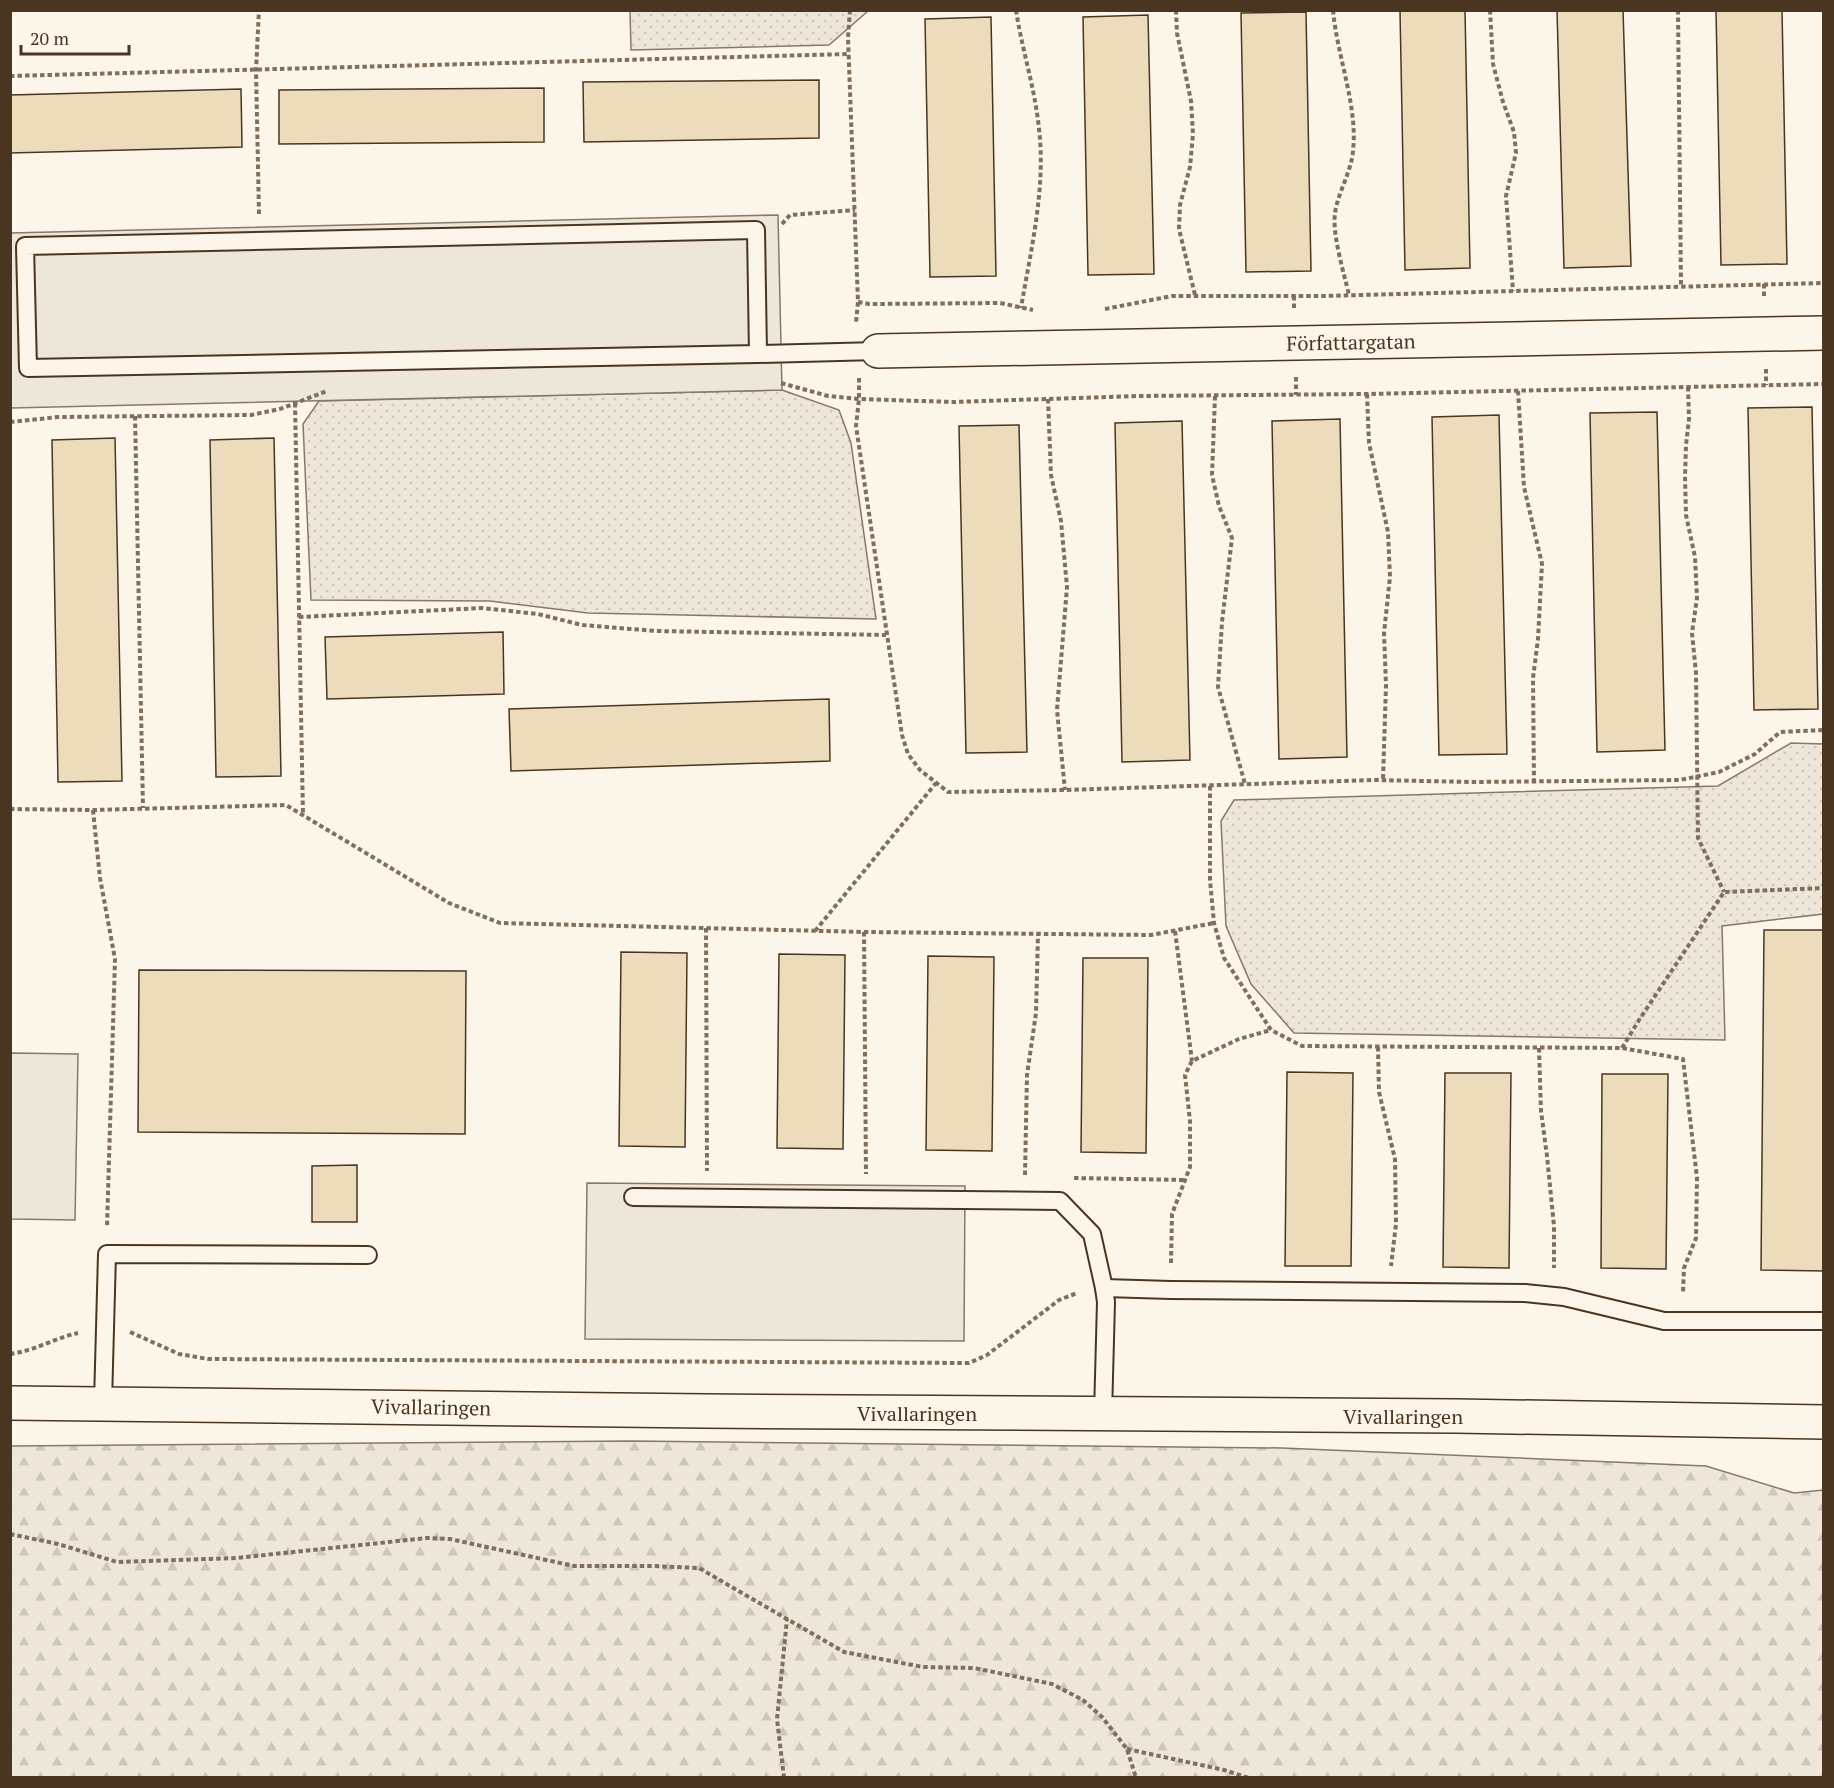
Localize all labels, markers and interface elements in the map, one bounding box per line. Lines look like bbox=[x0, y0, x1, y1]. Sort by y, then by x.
scale bar bbox=[21, 18, 129, 56]
text: 20 m bbox=[30, 26, 70, 50]
street label: Författargatan bbox=[1286, 327, 1416, 357]
street label: Vivallaringen bbox=[371, 1392, 491, 1422]
street label: Vivallaringen bbox=[857, 1400, 977, 1427]
street label: Vivallaringen bbox=[1343, 1403, 1463, 1430]

